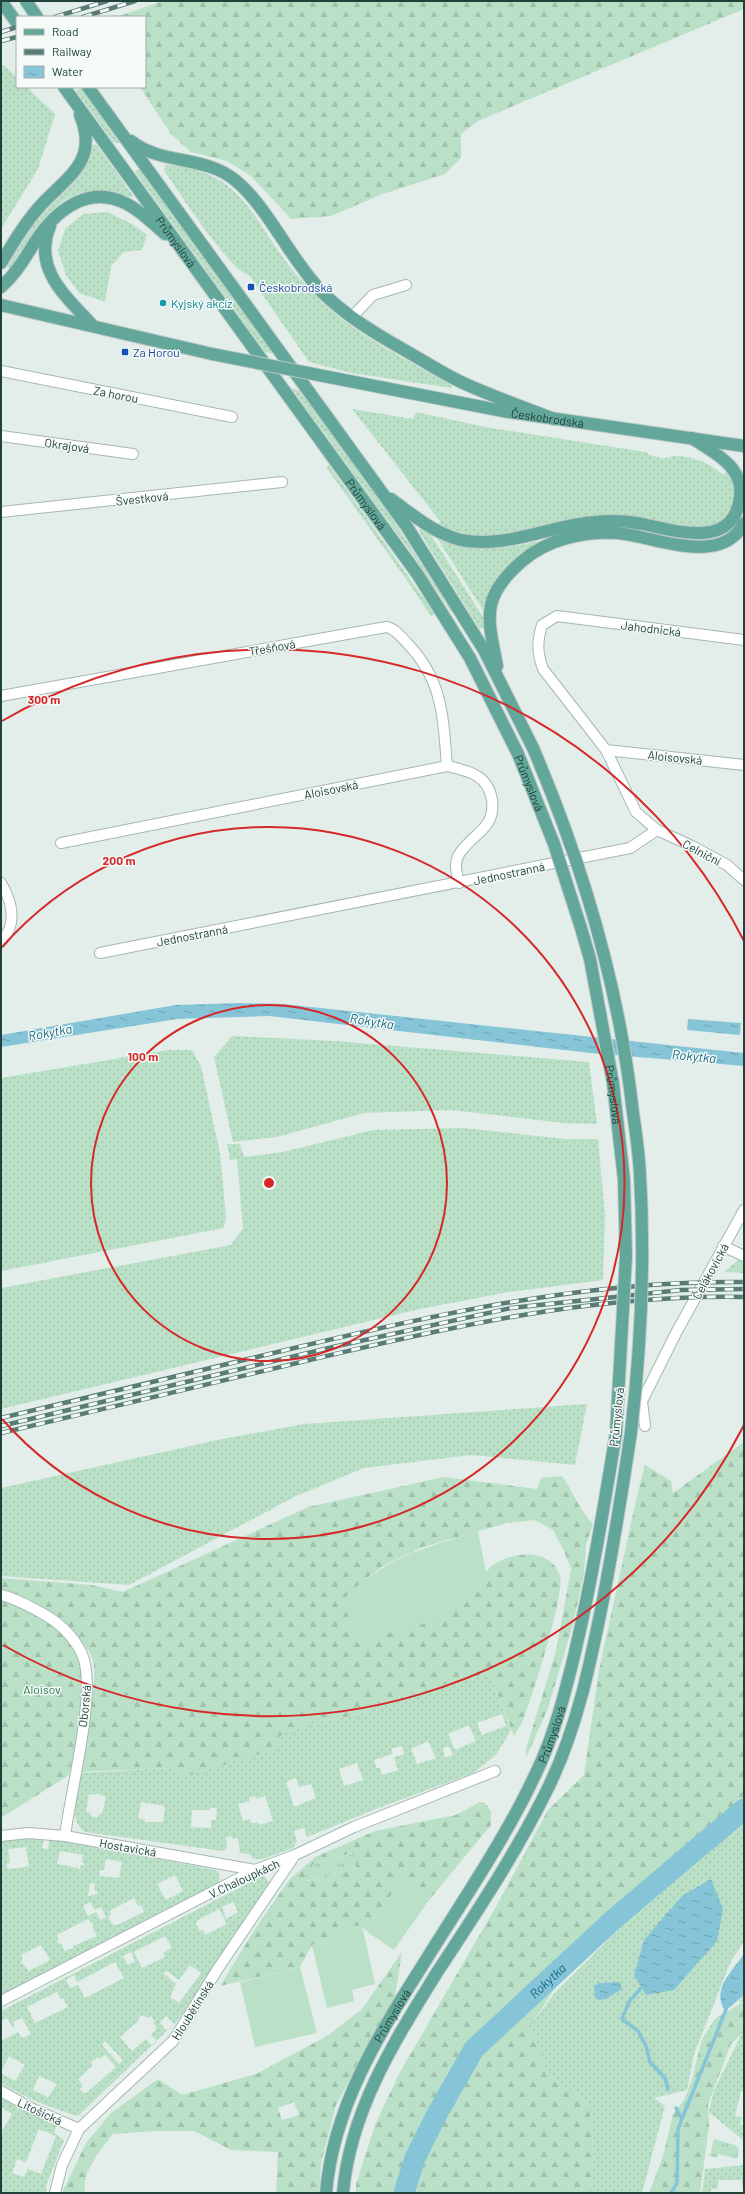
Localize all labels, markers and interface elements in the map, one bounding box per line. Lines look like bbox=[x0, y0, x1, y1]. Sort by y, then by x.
legend bbox=[16, 16, 146, 88]
text: Road bbox=[52, 24, 79, 38]
text: Railway bbox=[52, 44, 92, 58]
text: Water bbox=[52, 64, 84, 78]
street label: Průmyslová bbox=[153, 213, 199, 270]
place label: Českobrodská bbox=[259, 280, 332, 294]
marker: Českobrodská bbox=[246, 282, 256, 292]
place label: Kyjský akcíz bbox=[171, 296, 232, 310]
marker: Kyjský akcíz bbox=[158, 298, 168, 308]
place label: Za Horou bbox=[133, 345, 180, 359]
marker: Za Horou bbox=[120, 347, 130, 357]
street label: Za horou bbox=[92, 383, 140, 405]
street label: Českobrodská bbox=[510, 406, 585, 430]
street label: Okrajová bbox=[44, 435, 90, 455]
street label: Průmyslová bbox=[343, 476, 390, 532]
street label: Švestková bbox=[115, 488, 169, 508]
street label: Jahodnická bbox=[620, 617, 682, 639]
street label: Třešňová bbox=[248, 636, 296, 658]
text: 300 m bbox=[28, 692, 60, 706]
street label: Aloisovská bbox=[647, 747, 703, 767]
street label: Průmyslová bbox=[512, 753, 547, 813]
street label: Aloisovská bbox=[303, 777, 359, 801]
street label: Celniční bbox=[681, 836, 724, 868]
text: 200 m bbox=[103, 853, 135, 867]
street label: Jednostranná bbox=[472, 859, 546, 887]
street label: Jednostranná bbox=[155, 921, 229, 949]
water label: Rokytka bbox=[349, 1010, 395, 1032]
water label: Rokytka bbox=[27, 1020, 73, 1044]
water label: Rokytka bbox=[671, 1046, 717, 1066]
text: 100 m bbox=[128, 1049, 158, 1063]
street label: Průmyslová bbox=[603, 1064, 625, 1125]
centre of rings bbox=[262, 1176, 276, 1190]
street label: Čelákovická bbox=[689, 1241, 731, 1301]
street label: Průmyslová bbox=[606, 1387, 626, 1447]
park label: Aloisov bbox=[23, 1682, 61, 1696]
street label: Oborská bbox=[75, 1684, 93, 1728]
street label: Průmyslová bbox=[535, 1704, 568, 1765]
street label: Hostavická bbox=[98, 1835, 158, 1859]
street label: V Chaloupkách bbox=[206, 1856, 282, 1900]
water label: Rokytka bbox=[526, 1960, 569, 2002]
street label: Hloubětínská bbox=[168, 1978, 216, 2042]
street label: Průmyslová bbox=[371, 1986, 413, 2045]
street label: Litošická bbox=[15, 2095, 65, 2127]

